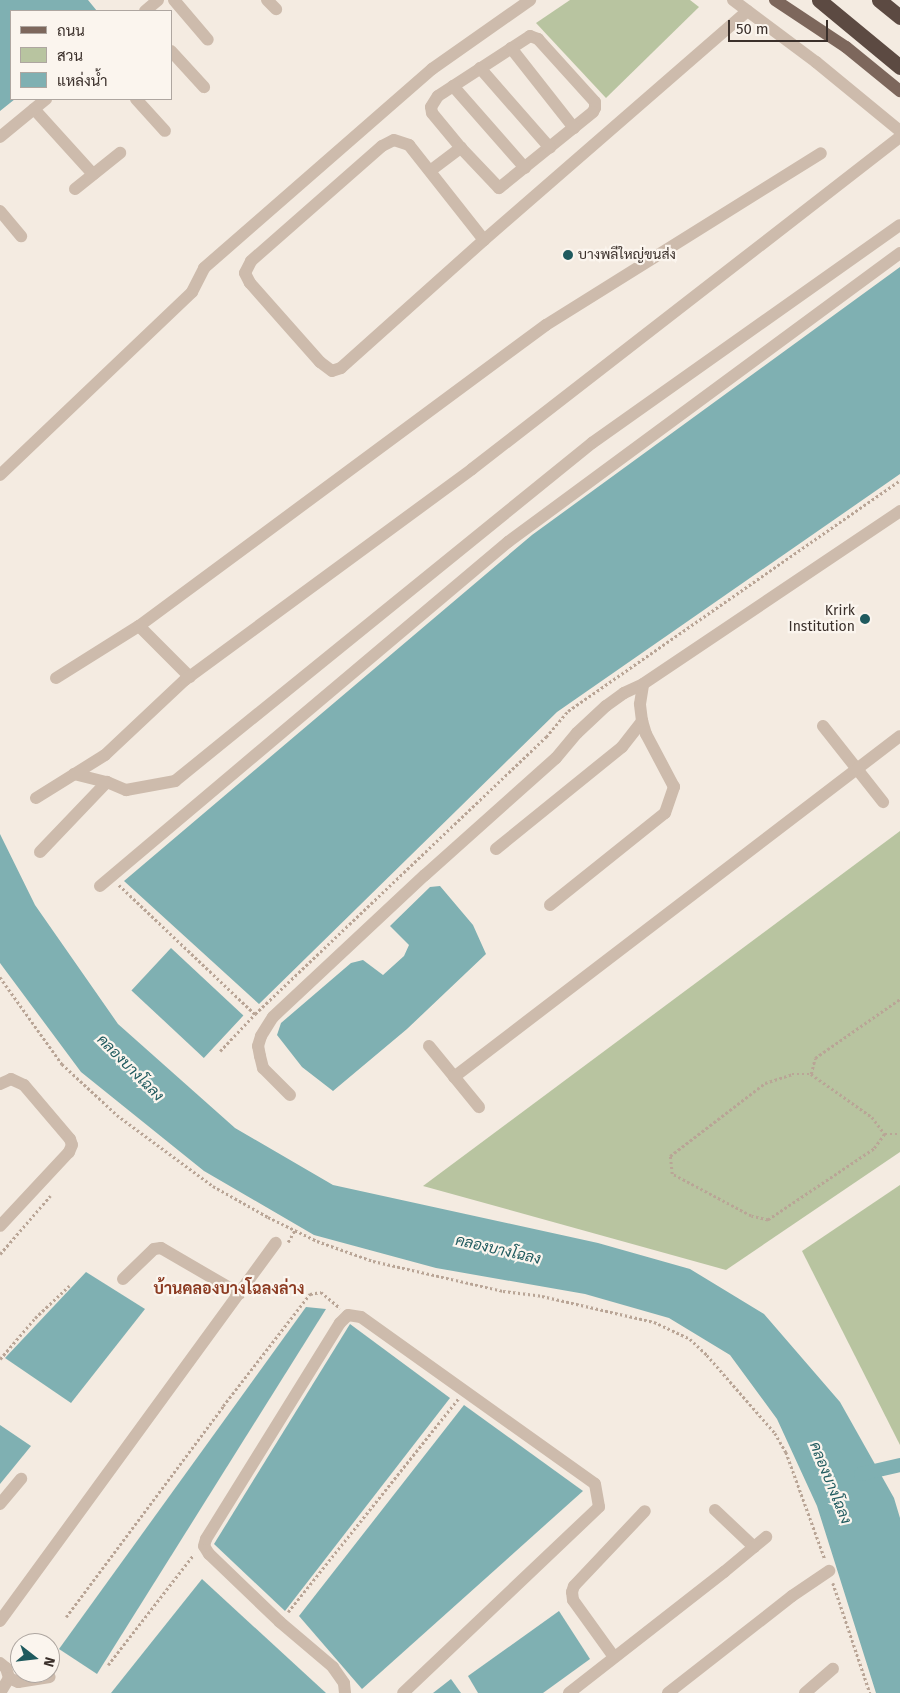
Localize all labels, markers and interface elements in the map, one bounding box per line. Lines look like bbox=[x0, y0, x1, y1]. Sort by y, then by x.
legend bbox=[10, 10, 172, 100]
scale bar bbox=[730, 10, 830, 42]
text: 50 m bbox=[736, 20, 769, 38]
text: ถนน bbox=[57, 22, 85, 40]
text: สวน bbox=[57, 47, 83, 65]
text: แหล่งน้ำ bbox=[57, 72, 108, 90]
place label: บางพลีใหญ่ขนส่ง bbox=[578, 247, 676, 263]
marker: บางพลีใหญ่ขนส่ง bbox=[562, 249, 574, 261]
place label: Krirk Institution bbox=[789, 603, 855, 636]
marker: Krirk Institution bbox=[859, 613, 871, 625]
water label: คลองบางโฉลง bbox=[93, 1031, 167, 1105]
water label: คลองบางโฉลง bbox=[454, 1231, 542, 1269]
district label: บ้านคลองบางโฉลงล่าง bbox=[153, 1279, 305, 1299]
water label: คลองบางโฉลง bbox=[805, 1439, 855, 1527]
north arrow bbox=[10, 1633, 60, 1683]
text: N bbox=[39, 1655, 58, 1669]

